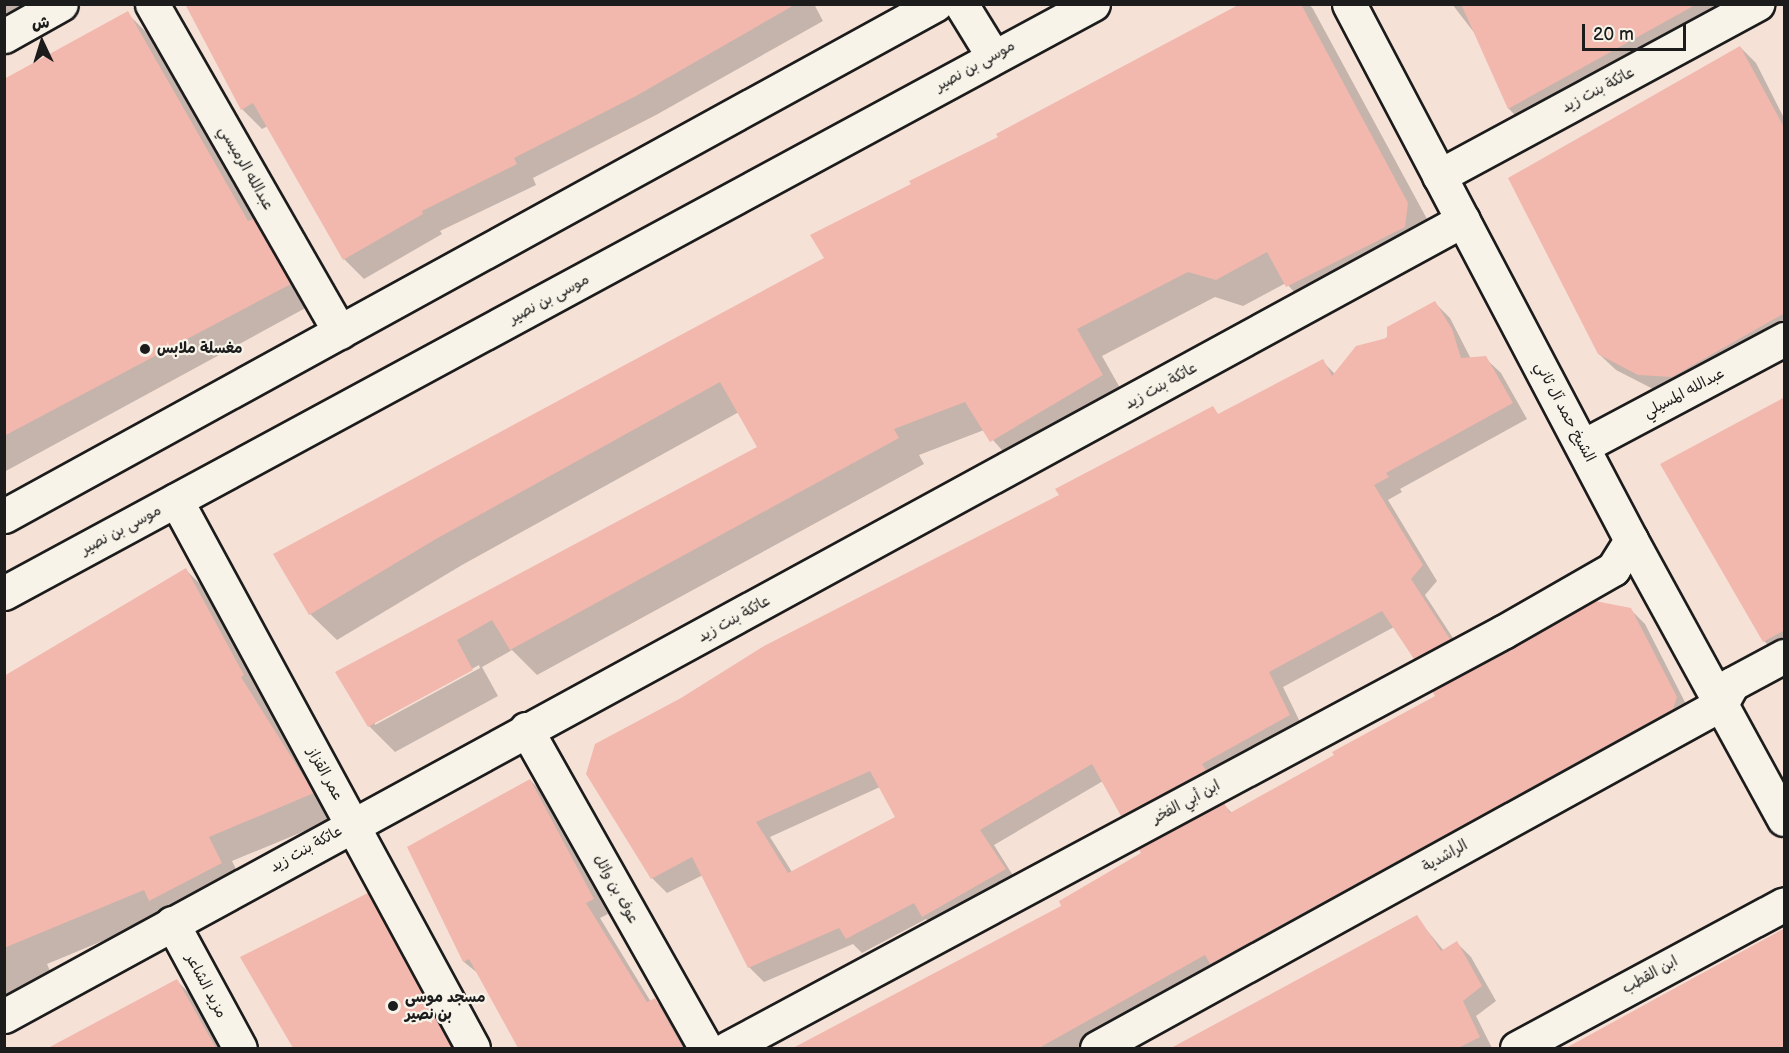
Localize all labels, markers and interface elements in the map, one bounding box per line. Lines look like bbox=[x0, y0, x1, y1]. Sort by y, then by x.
north arrow bbox=[12, 12, 72, 72]
scale bar bbox=[1585, 12, 1688, 50]
text: ش bbox=[31, 13, 50, 34]
text: 20 m bbox=[1593, 24, 1634, 45]
street label: موسى بن نصير bbox=[932, 37, 1018, 95]
street label: عاتكة بنت زيد bbox=[1559, 63, 1637, 117]
street label: عبدالله الرميسي bbox=[215, 123, 277, 213]
street label: موسى بن نصير bbox=[506, 270, 592, 328]
place label: مغسلة ملابس bbox=[157, 340, 243, 358]
marker: مغسلة ملابس bbox=[138, 342, 152, 356]
street label: عاتكة بنت زيد bbox=[1122, 359, 1200, 413]
street label: الشيخ حمد آل ثاني bbox=[1531, 359, 1599, 465]
street label: عبدالله المسيلي bbox=[1641, 364, 1727, 422]
street label: موسى بن نصير bbox=[78, 501, 164, 559]
street label: عاتكة بنت زيد bbox=[695, 592, 773, 646]
street label: عمر القزاز bbox=[303, 744, 347, 804]
street label: ابن أبي الفخر bbox=[1149, 776, 1223, 828]
street label: عاتكة بنت زيد bbox=[267, 822, 345, 876]
street label: الراشدية bbox=[1419, 836, 1471, 876]
street label: عوف بن وائل bbox=[590, 851, 642, 927]
street label: مزيد الشاعر bbox=[182, 951, 230, 1021]
street label: ابن القطب bbox=[1619, 952, 1681, 998]
place label: مسجد موسى بن نصير bbox=[405, 988, 485, 1023]
marker: مسجد موسى بن نصير bbox=[386, 999, 400, 1013]

